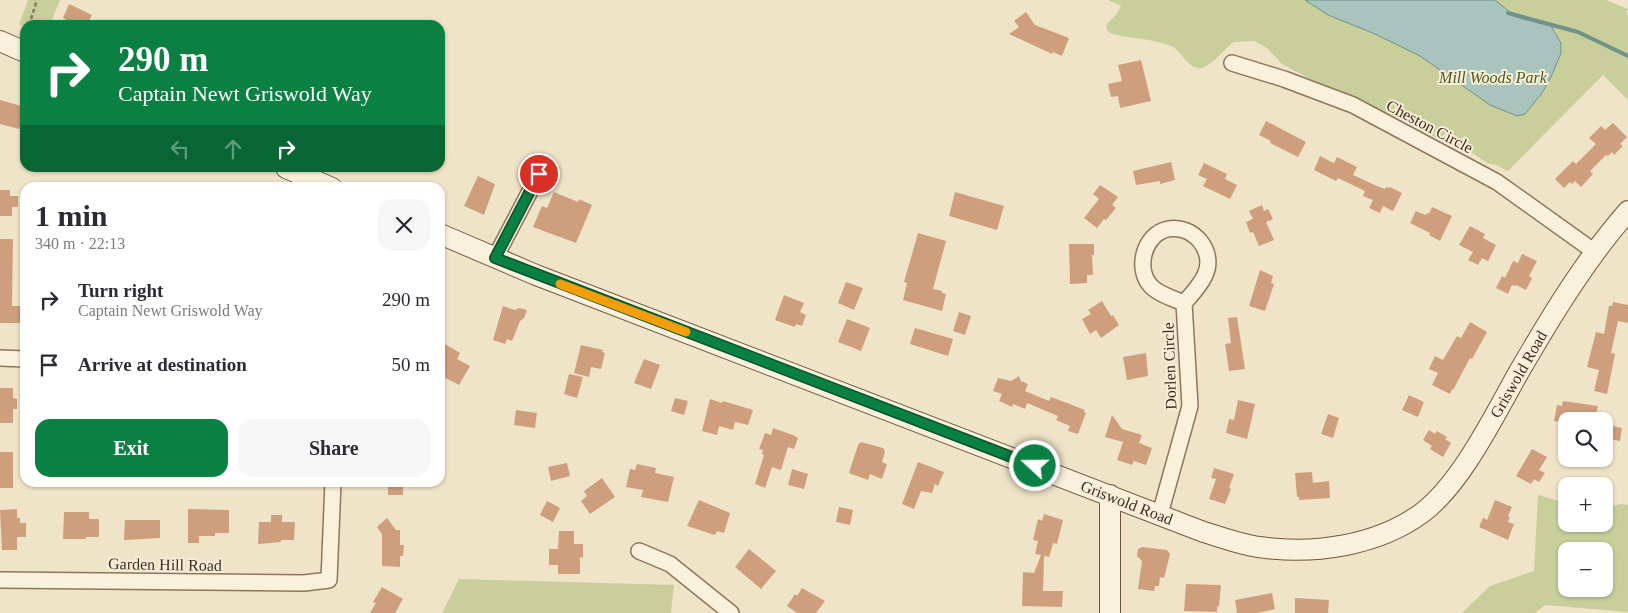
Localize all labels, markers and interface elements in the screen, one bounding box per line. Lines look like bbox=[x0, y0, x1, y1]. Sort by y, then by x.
icon: right bbox=[35, 40, 100, 105]
text: 290 m bbox=[118, 40, 208, 79]
park label: Mill Woods Park bbox=[1438, 69, 1548, 86]
text: Captain Newt Griswold Way bbox=[118, 81, 372, 106]
street label: Cheston Circle bbox=[1384, 97, 1476, 156]
icon: left bbox=[166, 135, 194, 163]
icon: ahead bbox=[219, 135, 247, 163]
icon: right bbox=[272, 135, 300, 163]
pin bbox=[518, 153, 560, 195]
icon: arrive bbox=[525, 160, 553, 188]
text: 1 min bbox=[35, 199, 108, 232]
button: close bbox=[378, 199, 430, 251]
text: 340 m · 22:13 bbox=[35, 235, 125, 252]
text: Turn right bbox=[78, 280, 163, 301]
icon: right bbox=[35, 286, 63, 314]
text: 290 m bbox=[382, 289, 430, 310]
text: Captain Newt Griswold Way bbox=[78, 302, 263, 319]
street label: Dorlen Circle bbox=[1159, 322, 1180, 410]
street label: Griswold Road bbox=[1487, 328, 1550, 421]
icon: arrive bbox=[35, 351, 63, 379]
text: Arrive at destination bbox=[78, 354, 247, 375]
text: 50 m bbox=[391, 354, 430, 375]
map controls bbox=[1558, 412, 1613, 597]
button: search bbox=[1558, 412, 1613, 467]
button: Exit bbox=[35, 419, 228, 477]
button: Share bbox=[238, 419, 430, 477]
position arrow bbox=[1008, 439, 1060, 491]
street label: Griswold Road bbox=[1078, 477, 1175, 528]
button: + bbox=[1558, 477, 1613, 532]
button: − bbox=[1558, 542, 1613, 597]
street label: Garden Hill Road bbox=[108, 555, 222, 574]

